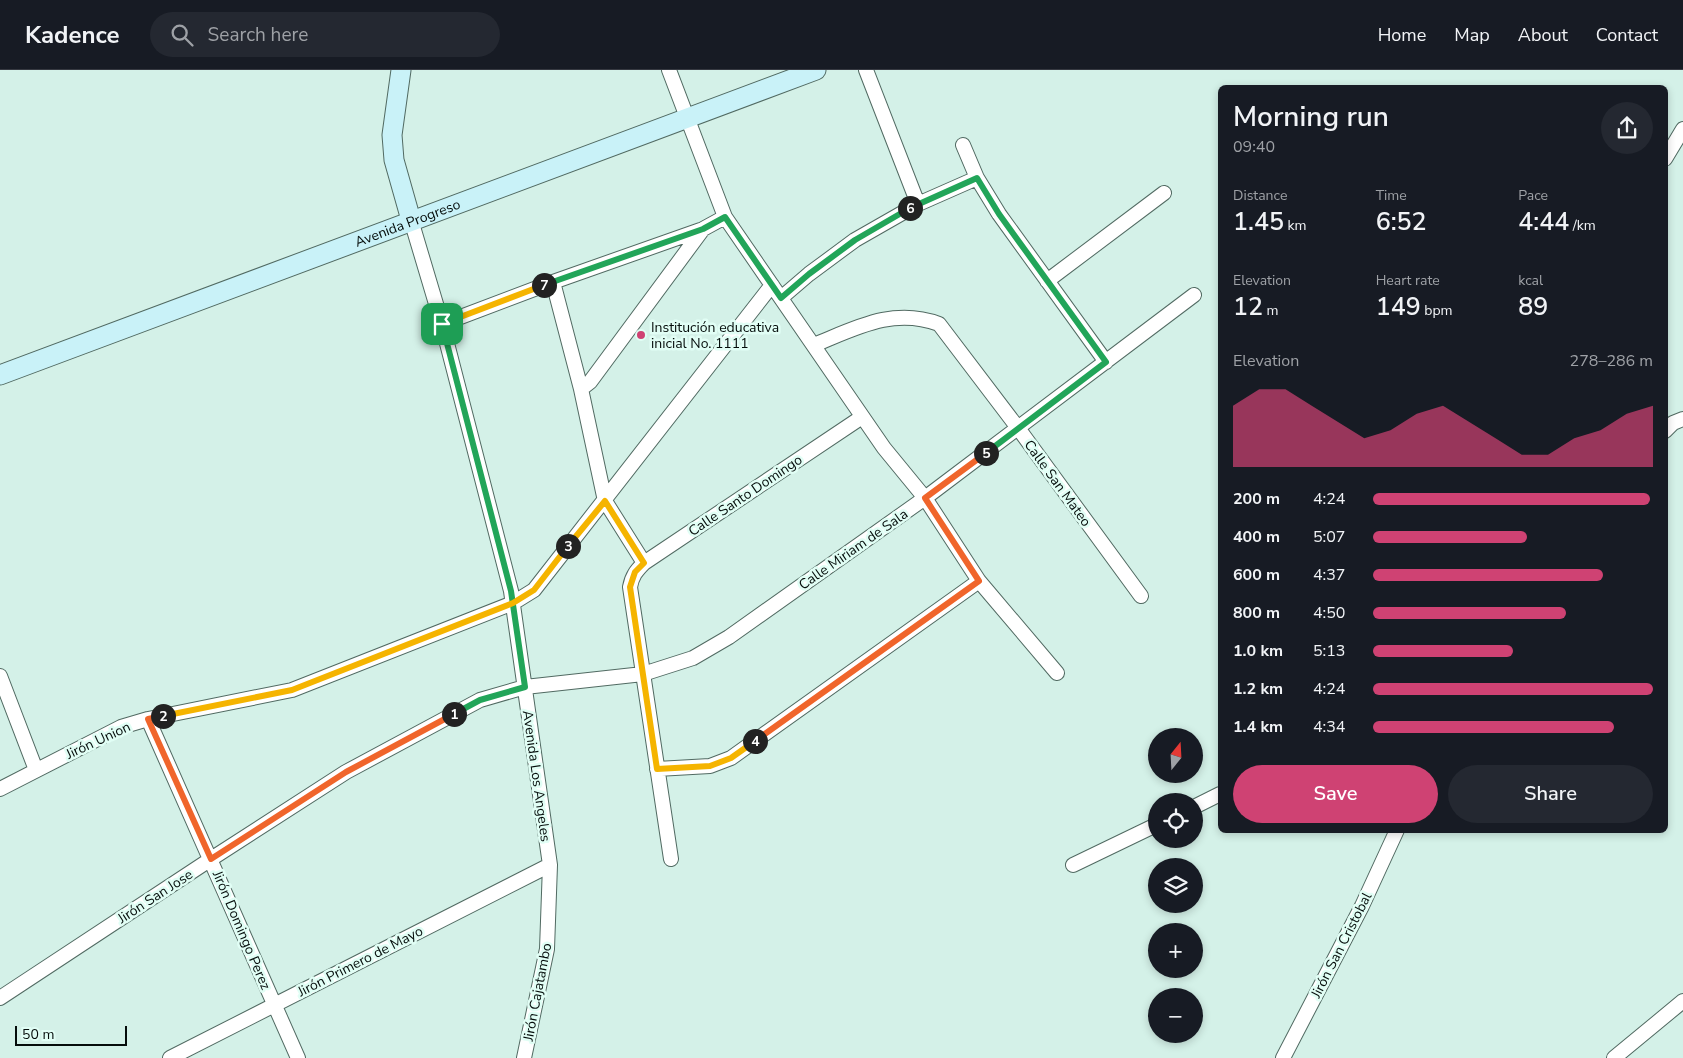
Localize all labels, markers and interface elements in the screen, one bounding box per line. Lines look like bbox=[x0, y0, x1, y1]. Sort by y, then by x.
search box bbox=[150, 12, 500, 57]
text: Kadence bbox=[25, 19, 120, 51]
icon: search bbox=[168, 21, 196, 49]
text: Search here bbox=[208, 22, 308, 48]
text: Home bbox=[1378, 23, 1426, 47]
text: Map bbox=[1454, 23, 1490, 47]
text: About bbox=[1518, 23, 1568, 47]
text: Contact bbox=[1596, 23, 1658, 47]
text: Morning run bbox=[1233, 98, 1389, 136]
button: share bbox=[1601, 102, 1653, 154]
text: 09:40 bbox=[1233, 136, 1275, 158]
text: Distance bbox=[1233, 186, 1287, 205]
text: Time bbox=[1376, 186, 1407, 205]
text: Pace bbox=[1518, 186, 1548, 205]
street label: Avenida Progreso bbox=[352, 195, 463, 252]
pin: 6 bbox=[898, 196, 922, 220]
text: 6 bbox=[906, 199, 915, 218]
text: 1.45 bbox=[1233, 205, 1284, 239]
text: 6:52 bbox=[1376, 205, 1427, 239]
text: 4:44 bbox=[1518, 205, 1569, 239]
text: km bbox=[1284, 216, 1307, 235]
text: /km bbox=[1569, 216, 1596, 235]
text: Elevation bbox=[1233, 271, 1291, 290]
text: Heart rate bbox=[1376, 271, 1440, 290]
text: kcal bbox=[1518, 271, 1543, 290]
pin: 7 bbox=[532, 272, 556, 298]
text: 7 bbox=[540, 276, 549, 295]
text: 12 bbox=[1233, 290, 1263, 324]
text: 149 bbox=[1376, 290, 1421, 324]
text: 89 bbox=[1518, 290, 1548, 324]
text: m bbox=[1263, 301, 1279, 320]
text: bpm bbox=[1421, 301, 1453, 320]
pin bbox=[421, 303, 463, 345]
icon: arrive bbox=[428, 310, 456, 338]
place label: Institución educativa inicial No. 1111 bbox=[651, 318, 779, 353]
marker: Institución educativa inicial No. 1111 bbox=[635, 329, 647, 341]
text: Elevation bbox=[1233, 350, 1299, 372]
text: 278–286 m bbox=[1570, 350, 1653, 372]
street label: Calle San Mateo bbox=[1020, 436, 1096, 531]
pin: 5 bbox=[974, 440, 998, 466]
text: 5 bbox=[982, 444, 991, 463]
street label: Calle Santo Domingo bbox=[685, 450, 806, 541]
text: 200 m bbox=[1233, 488, 1280, 510]
text: 4:24 bbox=[1313, 488, 1345, 510]
street label: Calle Miriam de Sala bbox=[795, 505, 912, 594]
text: 400 m bbox=[1233, 526, 1280, 548]
text: 5:07 bbox=[1313, 526, 1345, 548]
pin: 3 bbox=[556, 534, 580, 558]
text: 3 bbox=[564, 537, 573, 556]
text: 600 m bbox=[1233, 564, 1280, 586]
text: 4:37 bbox=[1313, 564, 1345, 586]
text: 800 m bbox=[1233, 602, 1280, 624]
text: 4:50 bbox=[1313, 602, 1345, 624]
text: 1.0 km bbox=[1233, 640, 1283, 662]
text: 5:13 bbox=[1313, 640, 1345, 662]
text: 1.2 km bbox=[1233, 678, 1283, 700]
text: 4:24 bbox=[1313, 678, 1345, 700]
pin: 1 bbox=[442, 702, 466, 726]
pin: 2 bbox=[150, 704, 176, 728]
text: 1 bbox=[450, 705, 459, 724]
text: 2 bbox=[159, 707, 168, 726]
street label: Avenida Los Angeles bbox=[518, 709, 555, 843]
text: 1.4 km bbox=[1233, 716, 1283, 738]
text: 4:34 bbox=[1313, 716, 1345, 738]
street label: Jirón Union bbox=[62, 717, 134, 764]
pin: 4 bbox=[742, 728, 768, 754]
north arrow bbox=[1148, 728, 1202, 782]
map controls bbox=[1148, 728, 1203, 1043]
text: 4 bbox=[751, 732, 760, 751]
button: Save bbox=[1233, 765, 1438, 823]
button: Share bbox=[1448, 765, 1653, 823]
button: locate bbox=[1148, 793, 1203, 848]
button: layers bbox=[1148, 858, 1203, 913]
street label: Jirón San Jose bbox=[113, 865, 197, 928]
street label: Jirón Domingo Perez bbox=[207, 867, 275, 993]
street label: Jirón San Cristobal bbox=[1306, 888, 1377, 1002]
street label: Jirón Primero de Mayo bbox=[293, 922, 426, 1002]
button: + bbox=[1148, 923, 1203, 978]
street label: Jirón Cajatambo bbox=[518, 941, 556, 1044]
button: − bbox=[1148, 988, 1203, 1043]
scale bar bbox=[15, 1023, 128, 1046]
text: 50 m bbox=[22, 1025, 54, 1044]

